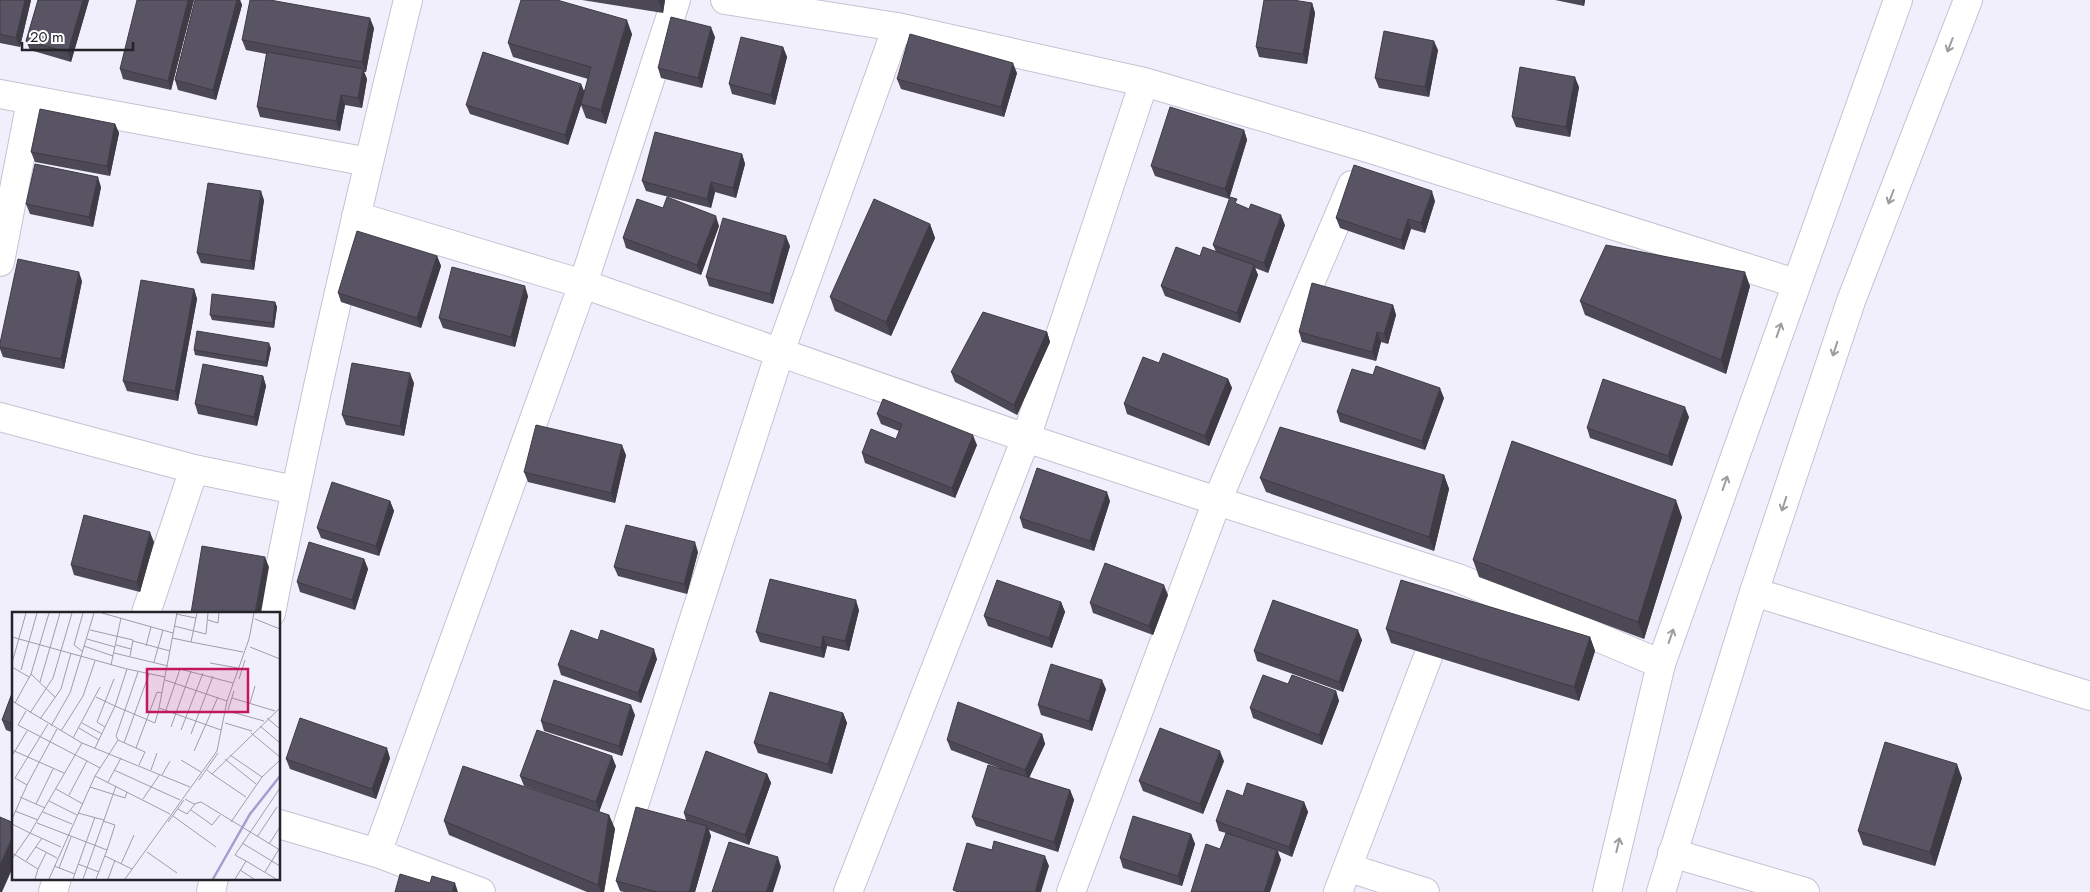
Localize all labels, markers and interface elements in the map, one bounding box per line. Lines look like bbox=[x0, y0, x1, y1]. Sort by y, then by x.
scale bar bbox=[22, 20, 134, 52]
text: 20 m bbox=[30, 26, 64, 48]
one-way arrow bbox=[1945, 37, 1954, 53]
one-way arrow bbox=[1886, 189, 1896, 204]
one-way arrow bbox=[1775, 322, 1784, 338]
one-way arrow bbox=[1830, 341, 1839, 357]
one-way arrow bbox=[1721, 476, 1730, 491]
one-way arrow bbox=[1779, 495, 1788, 511]
inset map bbox=[12, 612, 280, 880]
one-way arrow bbox=[1667, 629, 1676, 644]
one-way arrow bbox=[1614, 837, 1623, 853]

